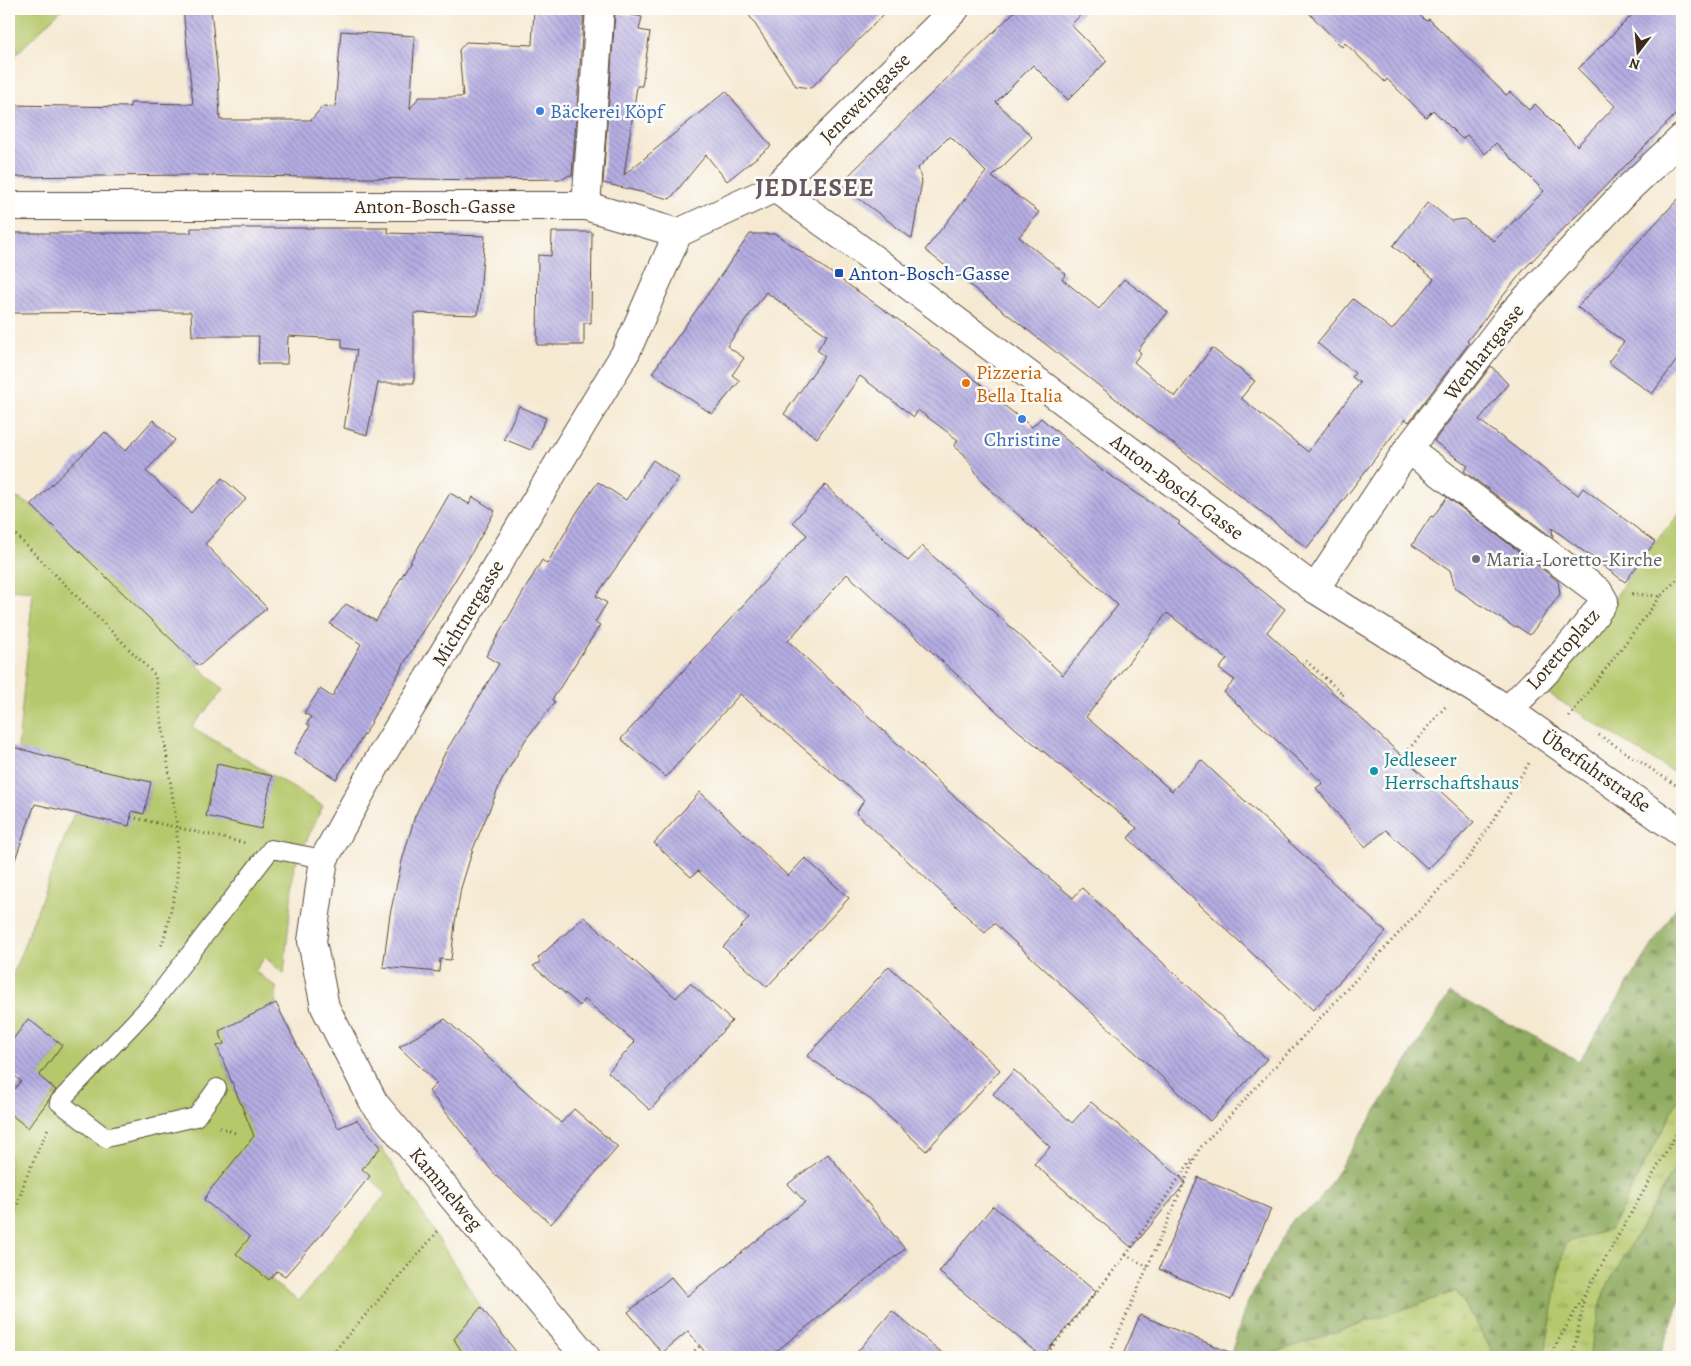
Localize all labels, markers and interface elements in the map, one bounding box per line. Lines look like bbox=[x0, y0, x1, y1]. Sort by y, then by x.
north arrow bbox=[1614, 28, 1664, 78]
street label: Jeneweingasse bbox=[814, 47, 916, 149]
text: N bbox=[1627, 53, 1642, 75]
place label: Bäckerei Köpf bbox=[550, 98, 667, 125]
marker: Bäckerei Köpf bbox=[534, 105, 546, 117]
district label: JEDLESEE bbox=[755, 171, 875, 205]
street label: Anton-Bosch-Gasse bbox=[354, 193, 515, 220]
place label: Anton-Bosch-Gasse bbox=[848, 260, 1010, 287]
marker: Anton-Bosch-Gasse bbox=[833, 267, 845, 279]
street label: Wenhartgasse bbox=[1437, 298, 1530, 407]
place label: Pizzeria Bella Italia bbox=[976, 359, 1063, 409]
marker: Pizzeria Bella Italia bbox=[960, 377, 972, 389]
marker: Christine bbox=[1016, 413, 1028, 425]
place label: Christine bbox=[984, 426, 1060, 453]
street label: Anton-Bosch-Gasse bbox=[1104, 427, 1249, 546]
place label: Maria-Loretto-Kirche bbox=[1486, 546, 1662, 573]
marker: Maria-Loretto-Kirche bbox=[1470, 553, 1482, 565]
street label: Michtnergasse bbox=[426, 555, 510, 671]
street label: Lorettoplatz bbox=[1520, 602, 1606, 696]
street label: Überfuhrstraße bbox=[1536, 723, 1656, 819]
place label: Jedleseer Herrschaftshaus bbox=[1384, 746, 1519, 796]
marker: Jedleseer Herrschaftshaus bbox=[1368, 765, 1380, 777]
street label: Kammelweg bbox=[403, 1141, 489, 1237]

